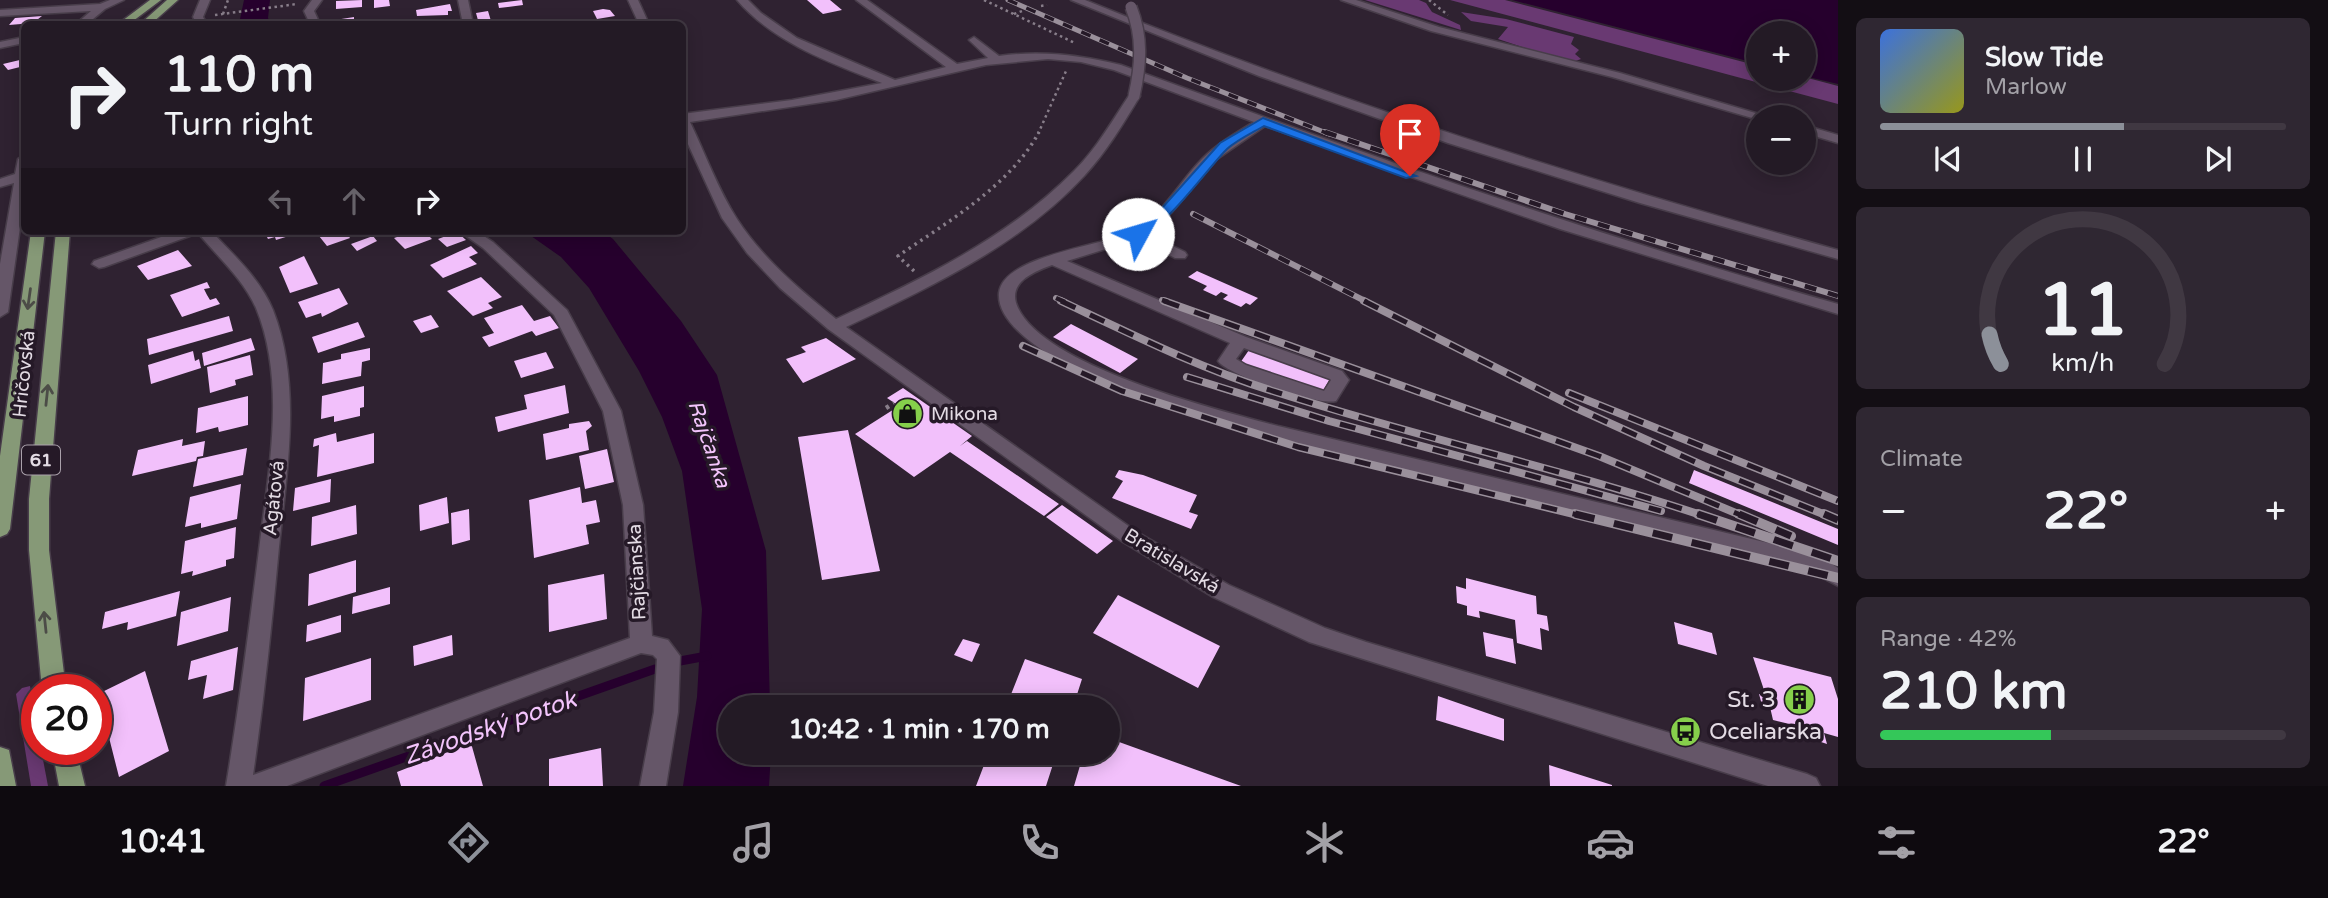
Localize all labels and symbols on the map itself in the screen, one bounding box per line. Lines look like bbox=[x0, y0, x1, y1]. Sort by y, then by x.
pin bbox=[1380, 104, 1440, 176]
position arrow bbox=[1101, 197, 1175, 271]
one-way arrow bbox=[22, 287, 35, 310]
street label: Hričovská bbox=[8, 329, 40, 419]
one-way arrow bbox=[40, 384, 53, 407]
water label: Rajčanka bbox=[682, 397, 736, 492]
shop icon: Mikona bbox=[891, 397, 925, 431]
place label: Mikona bbox=[931, 403, 998, 425]
road number: 61 bbox=[22, 446, 60, 474]
street label: Agátová bbox=[259, 459, 289, 537]
street label: Rajčianska bbox=[624, 523, 650, 621]
street label: Bratislavská bbox=[1120, 524, 1224, 598]
one-way arrow bbox=[39, 611, 52, 634]
speed limit sign: 20 bbox=[21, 674, 112, 765]
building icon: St. 3 bbox=[1782, 683, 1816, 717]
water label: Závodský potok bbox=[400, 684, 582, 771]
place label: St. 3 bbox=[1727, 686, 1776, 714]
bus stop icon: Oceliarska bbox=[1669, 715, 1703, 749]
place label: Oceliarska bbox=[1709, 718, 1822, 746]

